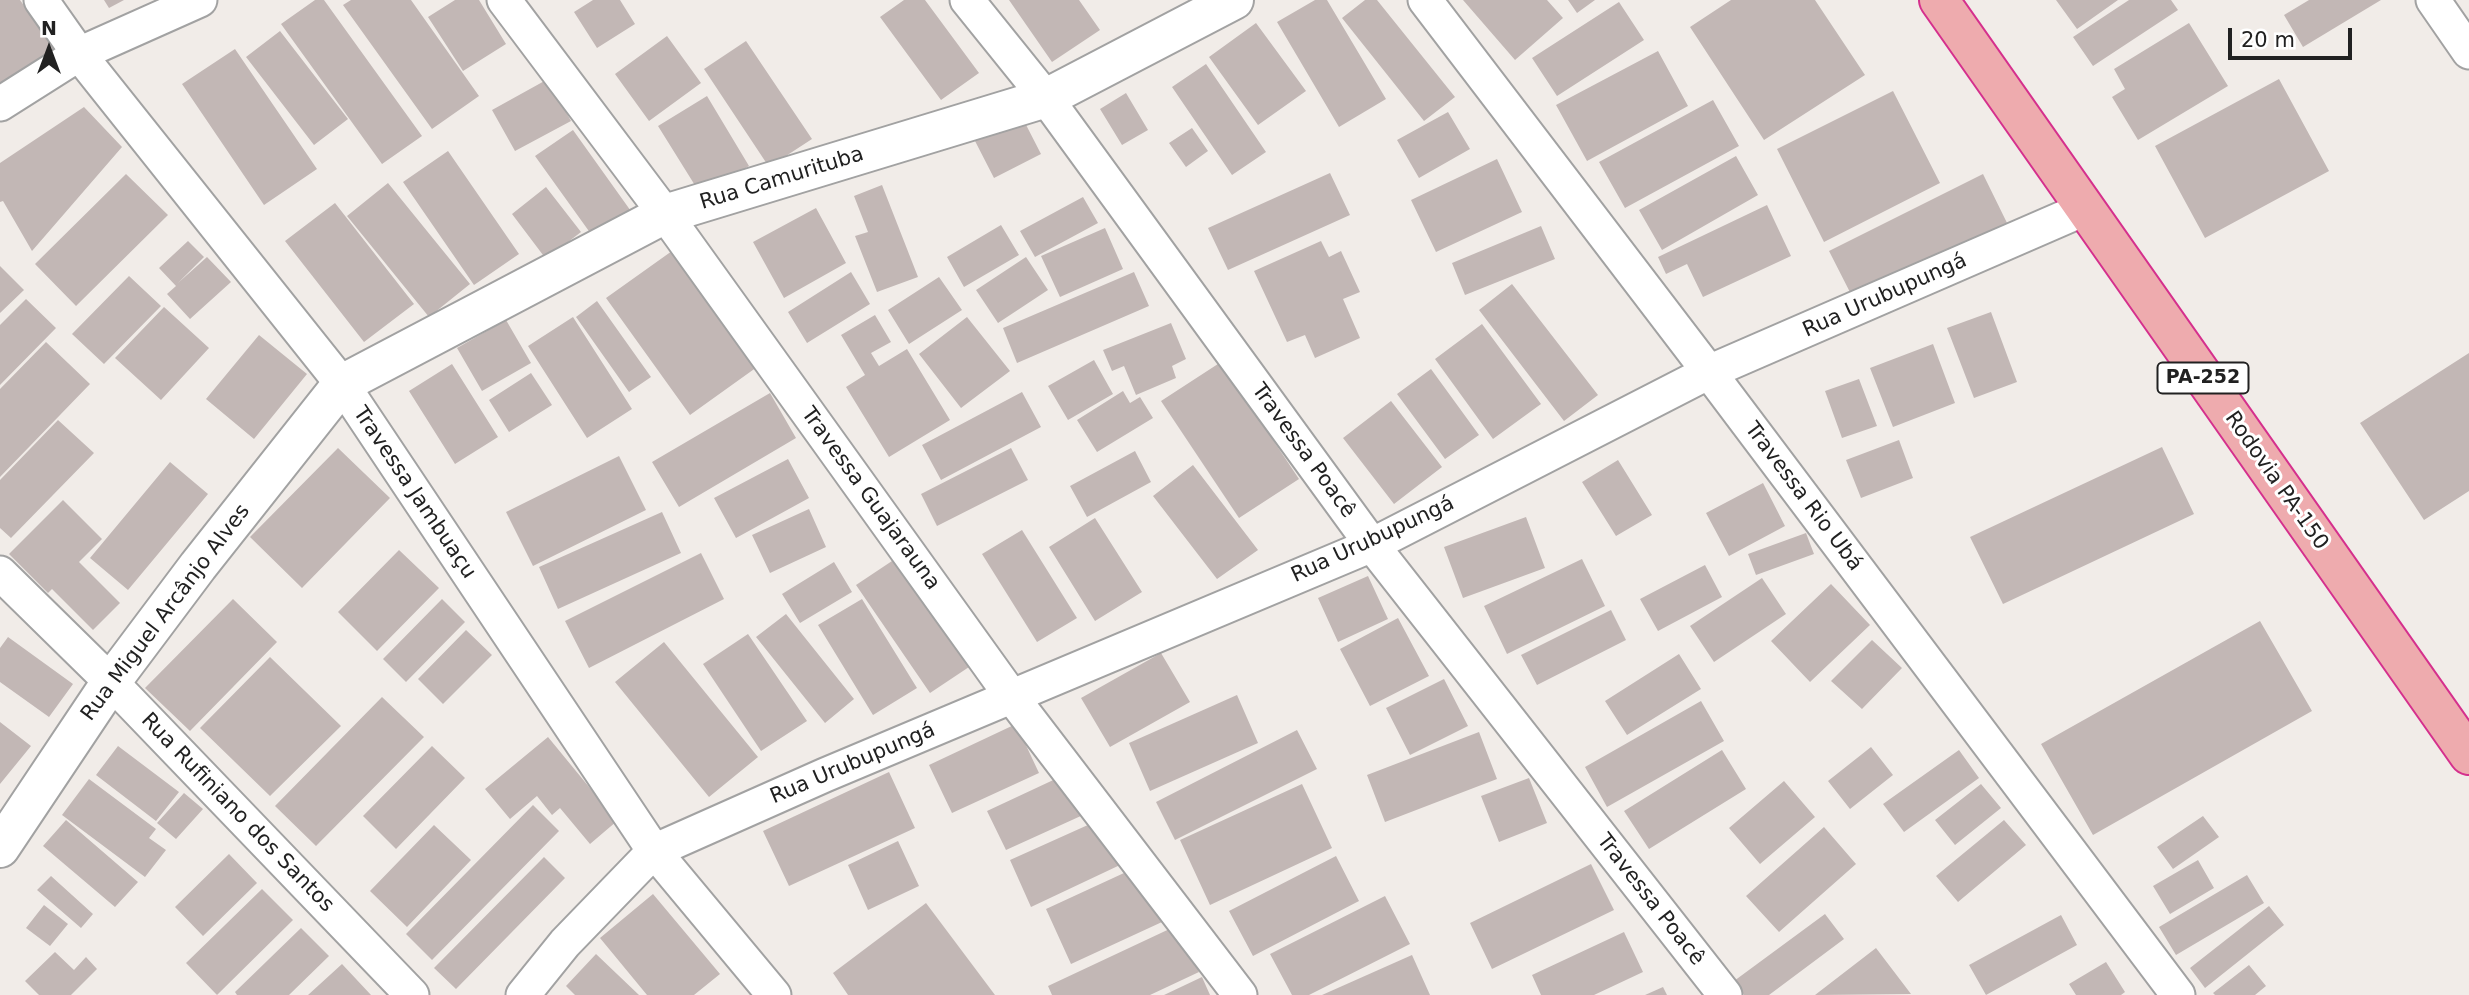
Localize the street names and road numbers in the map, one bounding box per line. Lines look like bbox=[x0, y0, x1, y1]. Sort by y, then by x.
street label: Rua Camurituba bbox=[697, 142, 867, 216]
street label: Rua Urubupungá bbox=[1799, 249, 1971, 343]
road number: PA-252 bbox=[2158, 362, 2248, 394]
street label: Travessa Poacê bbox=[1246, 379, 1360, 523]
street label: Travessa Jambuaçu bbox=[347, 402, 481, 584]
street label: Travessa Guajarauna bbox=[795, 403, 945, 595]
street label: Rodovia PA-150 bbox=[2219, 407, 2333, 555]
street label: Travessa Rio Ubá bbox=[1739, 418, 1867, 576]
street label: Rua Urubupungá bbox=[1288, 491, 1458, 589]
street label: Rua Miguel Arcânjo Alves bbox=[76, 500, 256, 726]
street label: Rua Rufiniano dos Santos bbox=[135, 708, 339, 918]
street label: Rua Urubupungá bbox=[767, 718, 939, 810]
street label: Travessa Poacê bbox=[1591, 829, 1709, 971]

